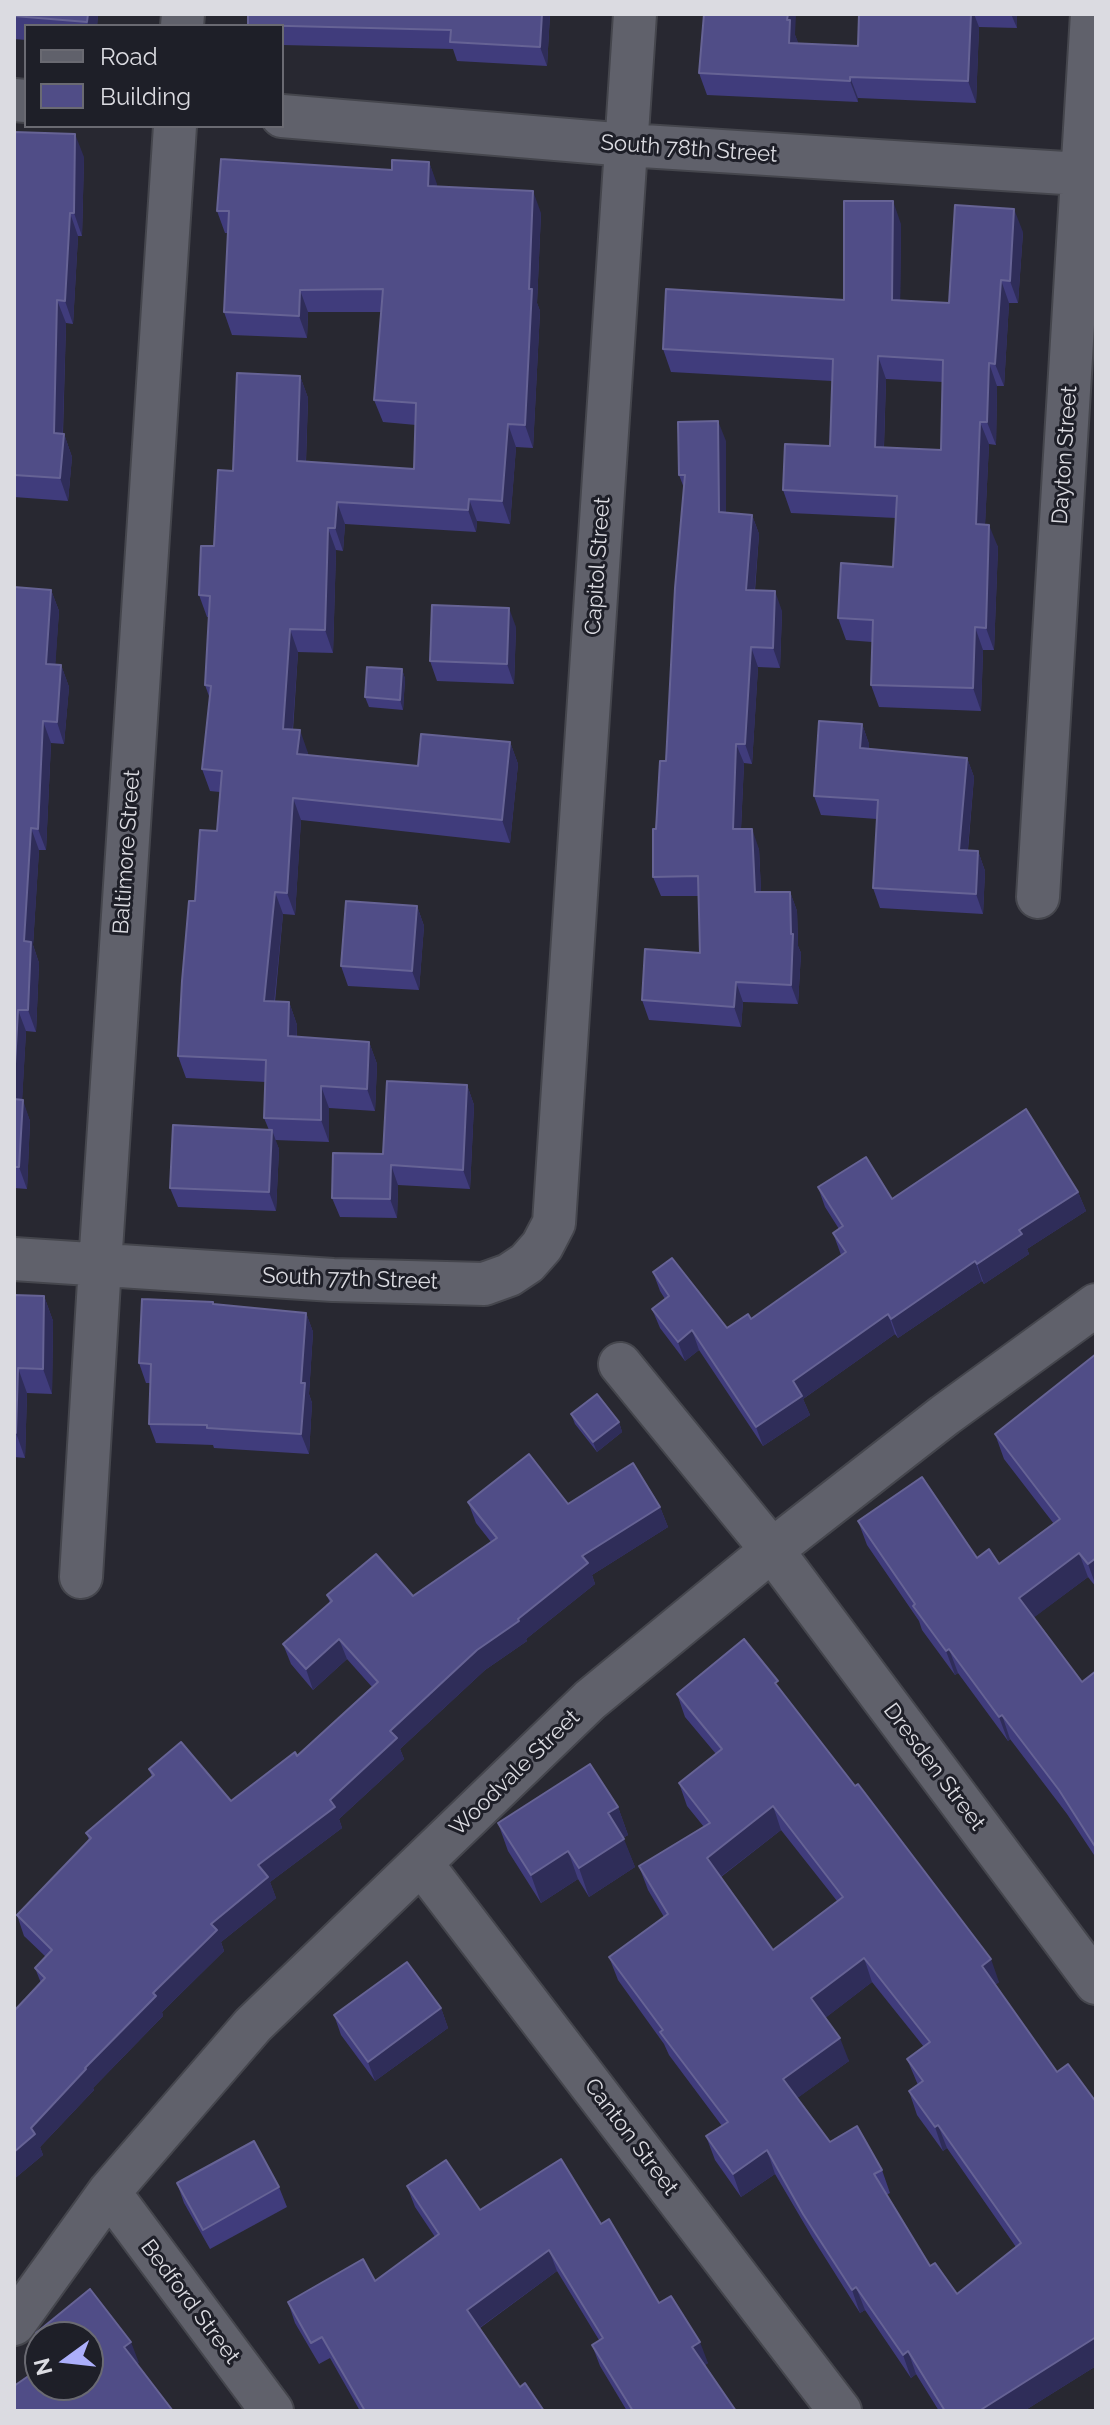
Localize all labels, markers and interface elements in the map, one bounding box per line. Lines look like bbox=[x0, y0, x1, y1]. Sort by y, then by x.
legend bbox=[24, 24, 284, 128]
text: Road bbox=[100, 42, 158, 71]
text: Building bbox=[100, 82, 191, 111]
street label: South 78th Street bbox=[600, 130, 778, 168]
street label: Dayton Street bbox=[1047, 385, 1083, 525]
street label: Capitol Street bbox=[580, 496, 616, 636]
street label: Baltimore Street bbox=[108, 769, 146, 935]
street label: South 77th Street bbox=[262, 1263, 438, 1295]
street label: Dresden Street bbox=[878, 1698, 990, 1836]
street label: Woodvale Street bbox=[445, 1704, 585, 1842]
street label: Canton Street bbox=[578, 2073, 684, 2201]
street label: Bedford Street bbox=[135, 2235, 245, 2369]
north arrow bbox=[24, 2321, 104, 2401]
text: N bbox=[28, 2355, 57, 2378]

